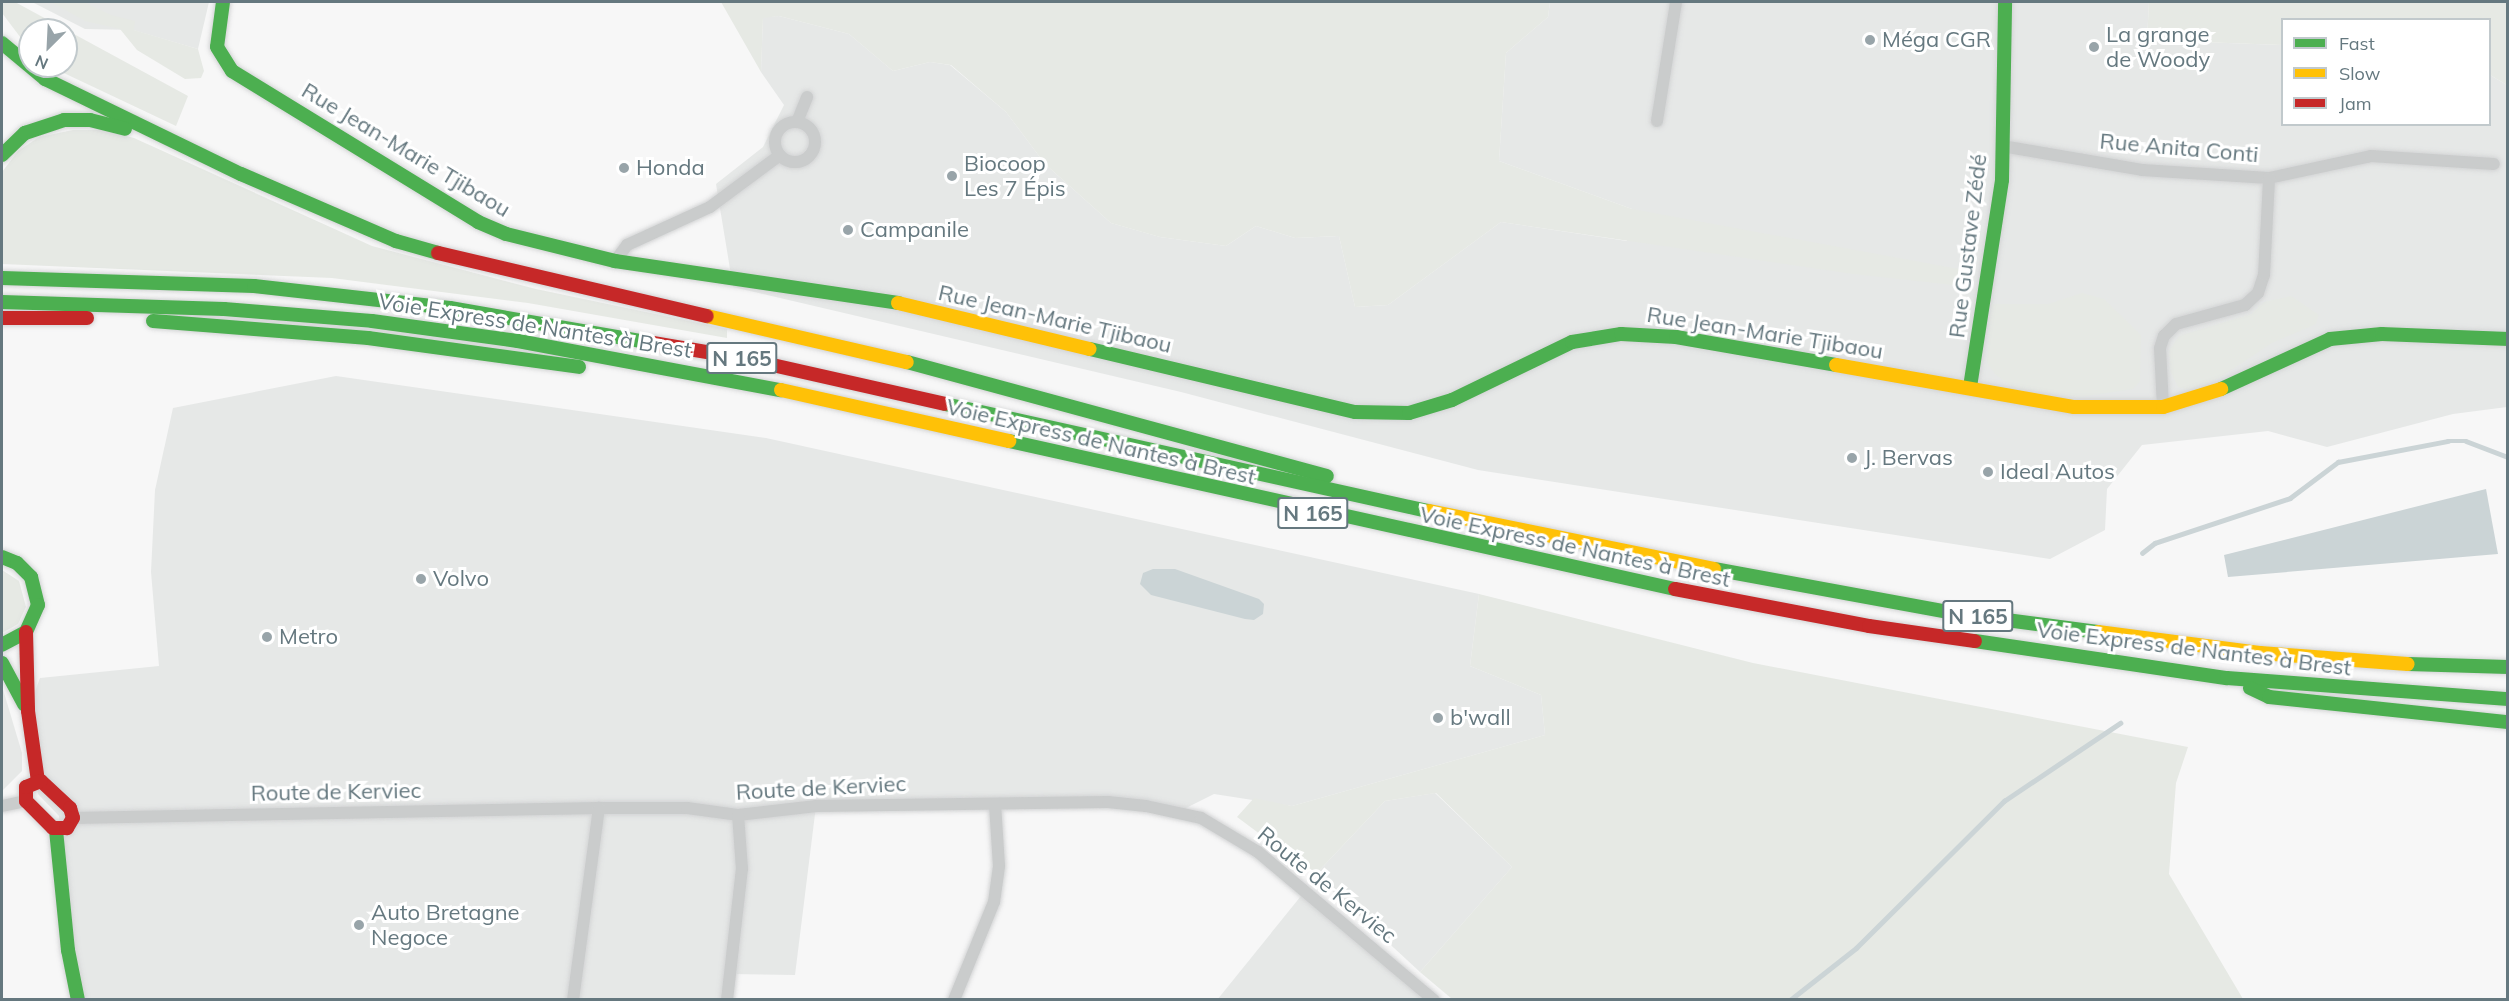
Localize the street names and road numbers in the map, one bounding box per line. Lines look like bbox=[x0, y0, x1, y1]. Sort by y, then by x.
street label: Rue Jean-Marie Tjibaou bbox=[297, 77, 515, 223]
street label: Rue Anita Conti bbox=[2099, 128, 2259, 168]
street label: Rue Gustave Zédé bbox=[1944, 153, 1992, 339]
street label: Rue Jean-Marie Tjibaou bbox=[936, 279, 1174, 359]
street label: Voie Express de Nantes à Brest bbox=[377, 288, 693, 364]
street label: Rue Jean-Marie Tjibaou bbox=[1645, 301, 1885, 365]
road number: N 165 bbox=[706, 340, 778, 376]
street label: Voie Express de Nantes à Brest bbox=[944, 394, 1258, 490]
road number: N 165 bbox=[1277, 495, 1349, 531]
street label: Voie Express de Nantes à Brest bbox=[1417, 501, 1733, 593]
road number: N 165 bbox=[1942, 598, 2014, 634]
street label: Voie Express de Nantes à Brest bbox=[2035, 617, 2353, 681]
street label: Route de Kerviec bbox=[735, 770, 907, 806]
street label: Route de Kerviec bbox=[251, 777, 421, 807]
street label: Route de Kerviec bbox=[1252, 821, 1402, 949]

